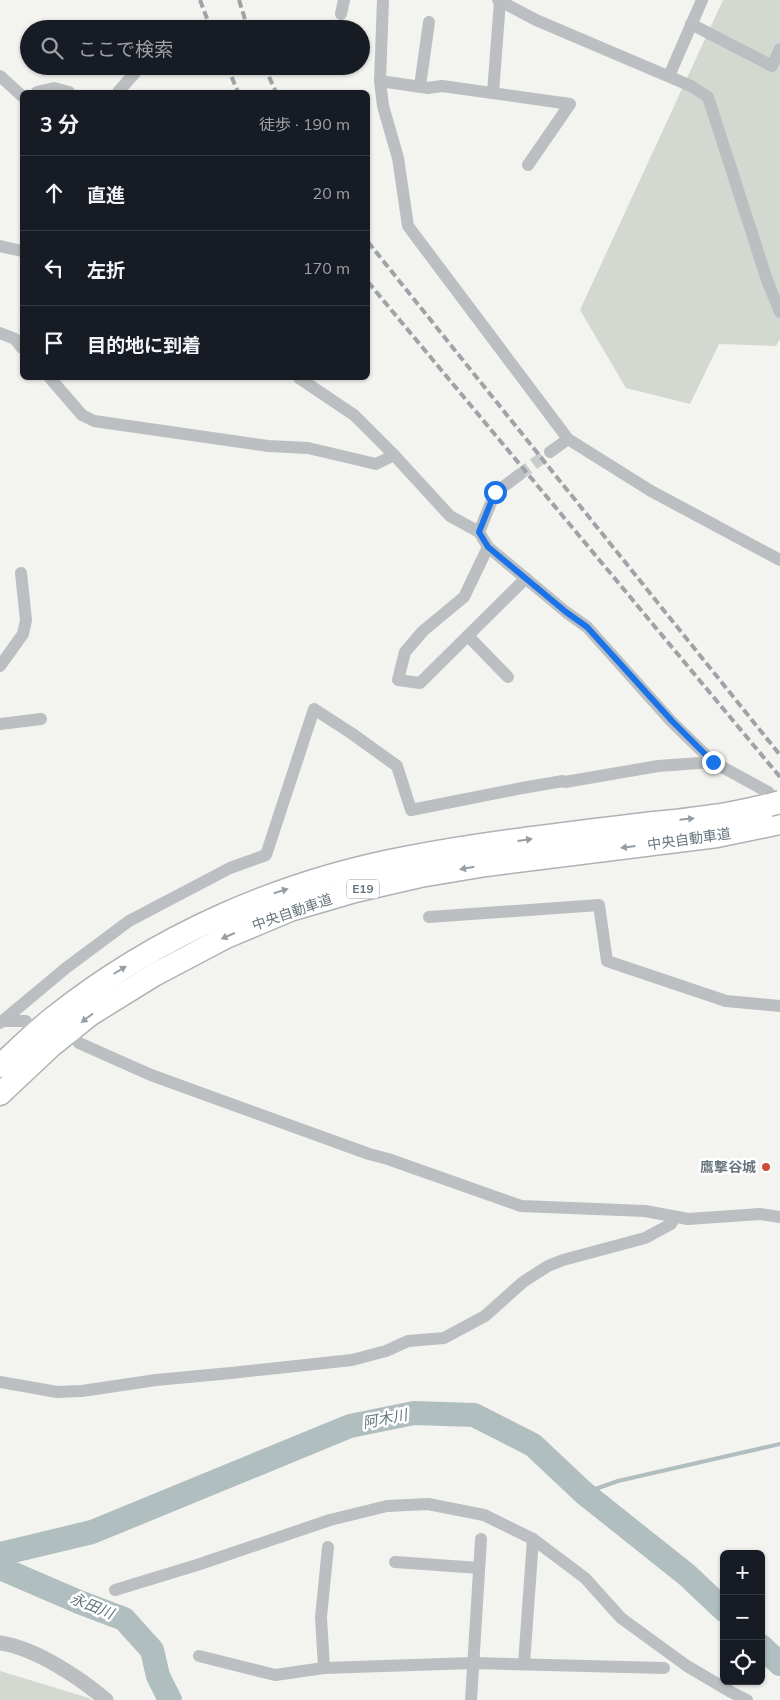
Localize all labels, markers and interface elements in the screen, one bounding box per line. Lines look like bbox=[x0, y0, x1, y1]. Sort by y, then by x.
search box bbox=[20, 20, 370, 75]
icon: search bbox=[38, 34, 66, 62]
text: ここで検索 bbox=[78, 37, 173, 61]
text: 3 分 bbox=[40, 111, 79, 137]
text: 徒歩 · 190 m bbox=[259, 114, 350, 134]
icon: ahead bbox=[40, 179, 68, 207]
text: 直進 bbox=[87, 183, 125, 207]
text: 20 m bbox=[313, 183, 350, 203]
icon: left bbox=[40, 254, 68, 282]
text: 左折 bbox=[87, 258, 125, 282]
text: 170 m bbox=[303, 258, 350, 278]
icon: arrive bbox=[40, 329, 68, 357]
text: 目的地に到着 bbox=[87, 333, 201, 357]
route start bbox=[484, 481, 507, 504]
route end bbox=[702, 751, 725, 774]
one-way arrow bbox=[679, 815, 695, 823]
street label: 中央自動車道 bbox=[646, 824, 732, 854]
one-way arrow bbox=[518, 835, 534, 843]
one-way arrow bbox=[620, 843, 636, 851]
one-way arrow bbox=[459, 865, 475, 873]
road number: E19 bbox=[347, 880, 379, 899]
one-way arrow bbox=[274, 887, 289, 895]
street label: 中央自動車道 bbox=[249, 890, 335, 934]
one-way arrow bbox=[221, 933, 235, 941]
one-way arrow bbox=[114, 966, 127, 975]
one-way arrow bbox=[81, 1012, 94, 1023]
place label: 鷹撃谷城 bbox=[700, 1158, 756, 1176]
marker: 鷹撃谷城 bbox=[760, 1161, 772, 1173]
water label: 阿木川 bbox=[361, 1405, 411, 1432]
map controls bbox=[720, 1550, 765, 1685]
button: + bbox=[720, 1550, 765, 1595]
water label: 永田川 bbox=[68, 1588, 118, 1624]
button: − bbox=[720, 1595, 765, 1640]
button: locate bbox=[720, 1640, 765, 1685]

